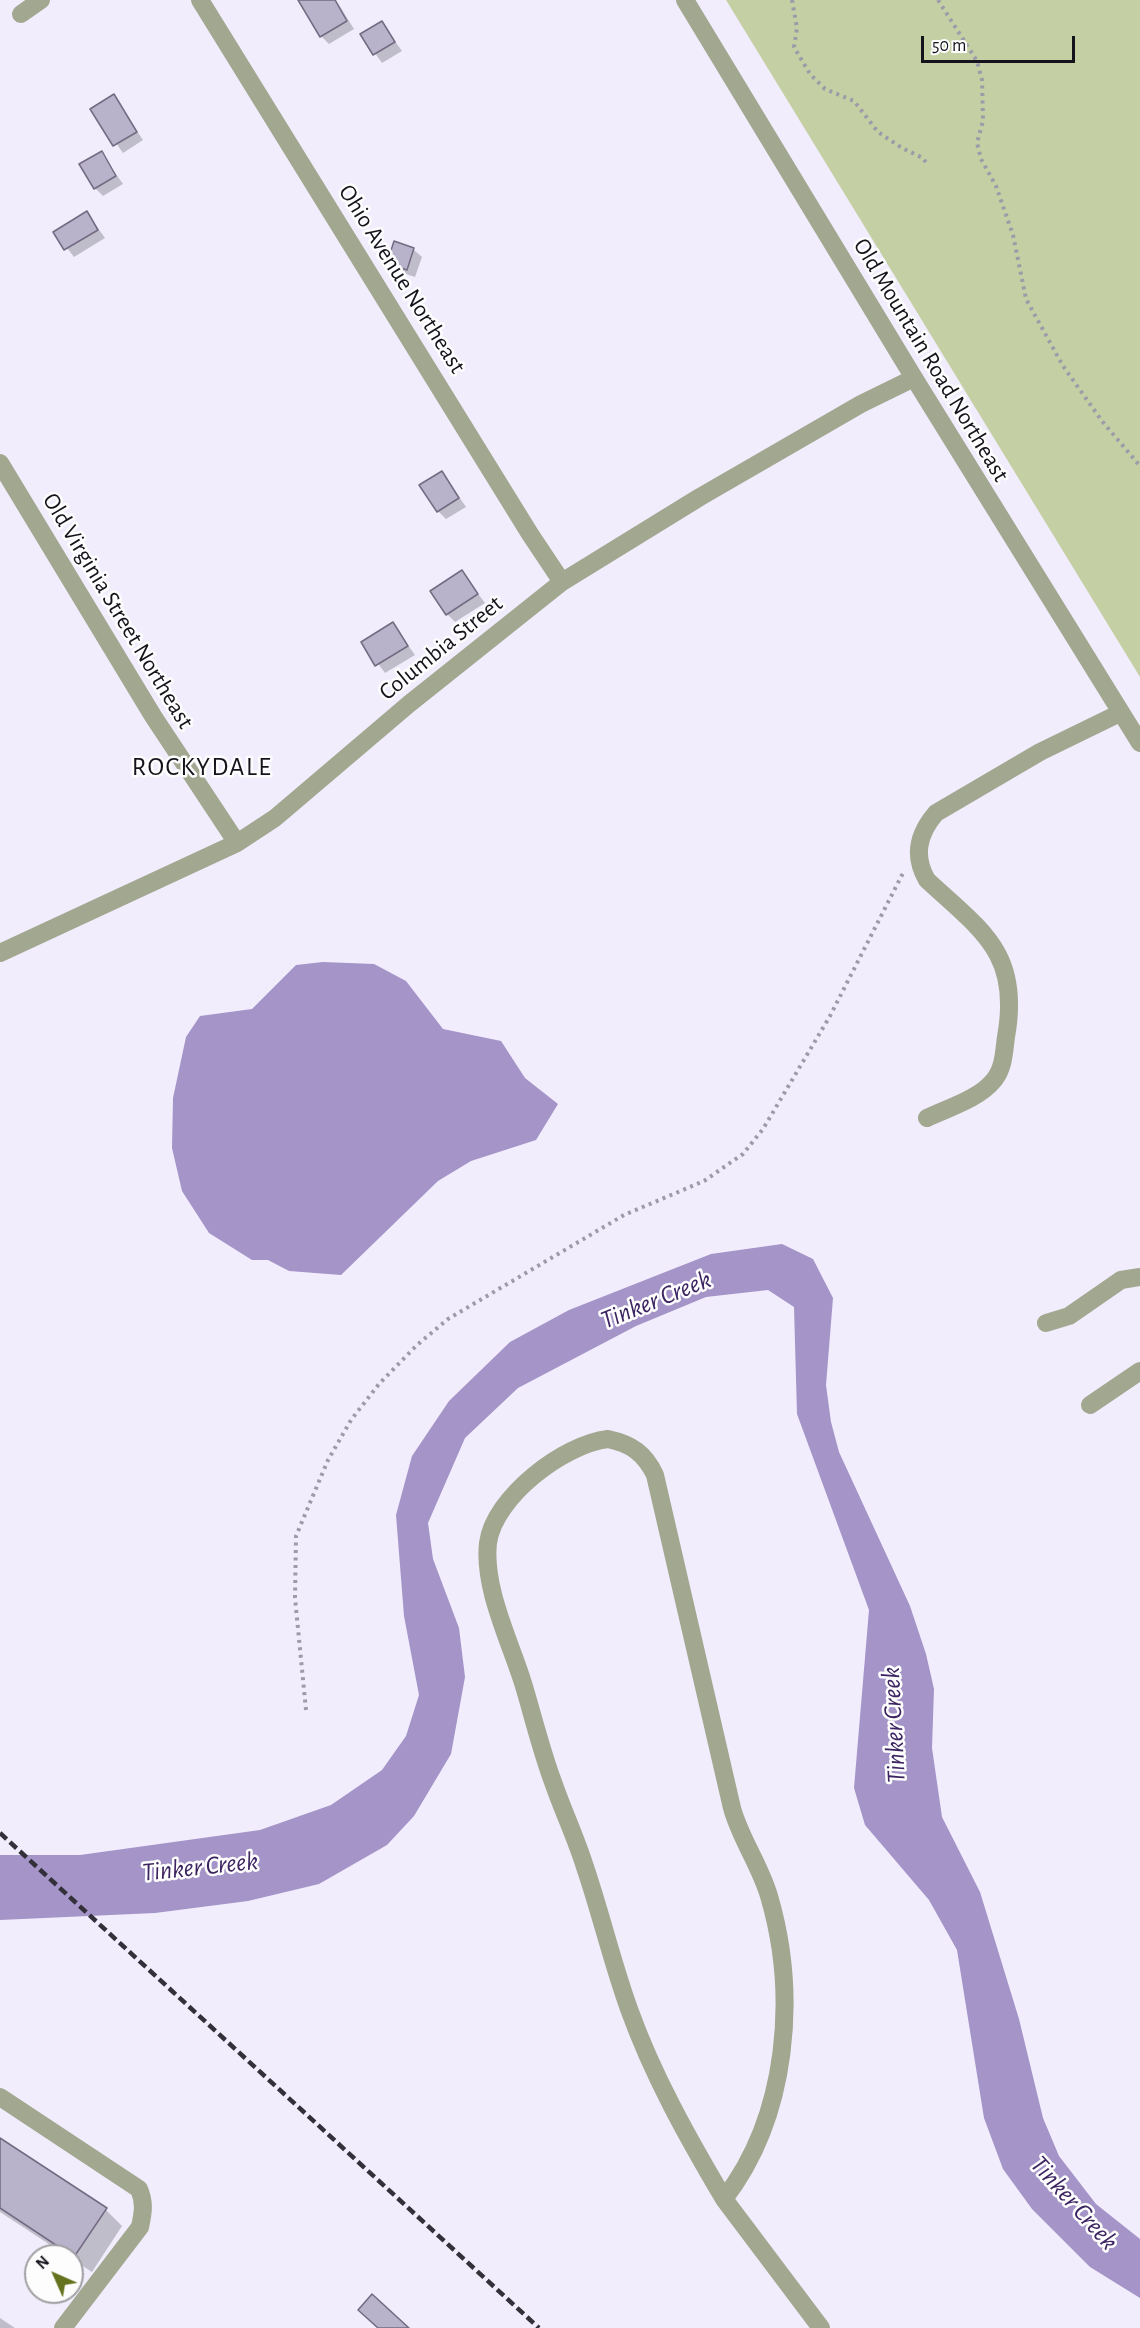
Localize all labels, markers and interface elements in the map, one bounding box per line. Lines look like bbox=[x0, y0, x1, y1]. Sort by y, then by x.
scale bar bbox=[924, 24, 1078, 62]
text: 50 m bbox=[932, 37, 966, 55]
street label: Ohio Avenue Northeast bbox=[332, 179, 472, 379]
street label: Old Mountain Road Northeast bbox=[847, 233, 1015, 487]
street label: Old Virginia Street Northeast bbox=[36, 488, 200, 734]
street label: Columbia Street bbox=[373, 589, 509, 707]
district label: ROCKYDALE bbox=[132, 751, 272, 783]
water label: Tinker Creek bbox=[596, 1264, 716, 1336]
water label: Tinker Creek bbox=[875, 1666, 913, 1784]
water label: Tinker Creek bbox=[140, 1845, 260, 1889]
water label: Tinker Creek bbox=[1023, 2149, 1125, 2257]
north arrow bbox=[24, 2244, 84, 2304]
text: N bbox=[33, 2253, 52, 2272]

